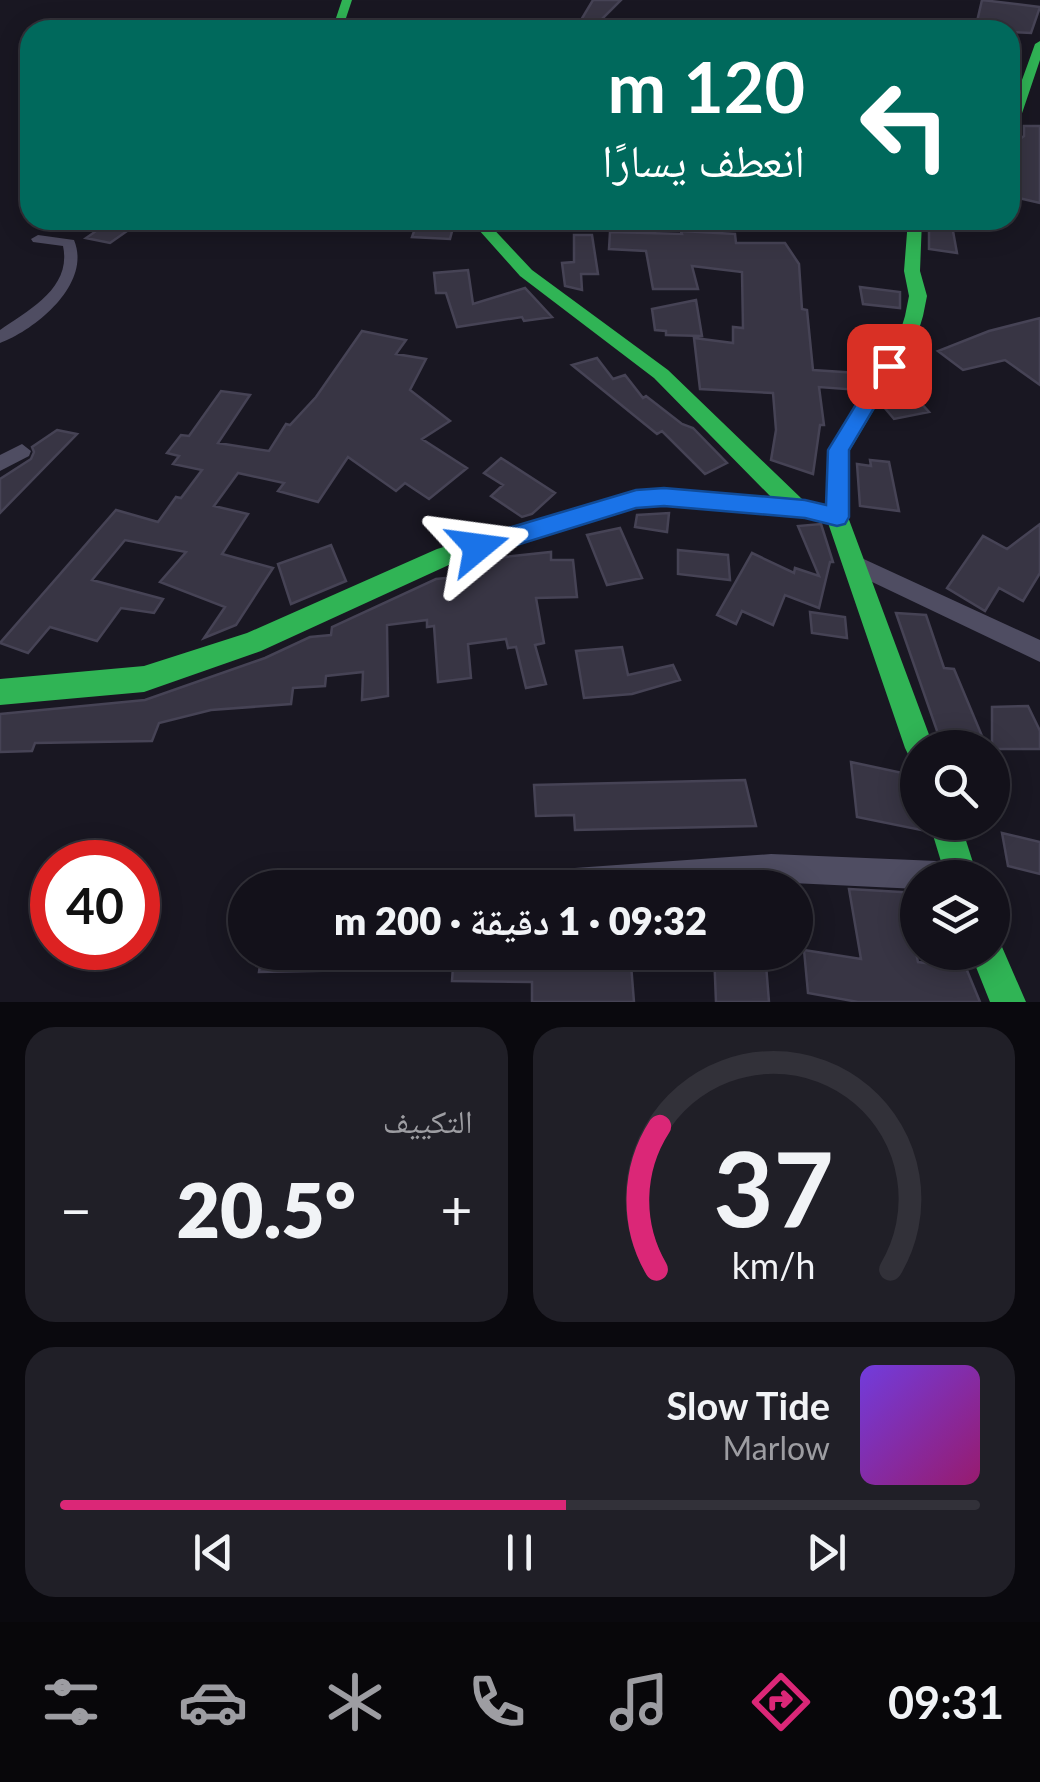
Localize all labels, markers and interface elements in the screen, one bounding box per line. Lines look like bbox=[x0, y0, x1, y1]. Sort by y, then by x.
text: 120 m bbox=[608, 44, 805, 128]
icon: left bbox=[840, 60, 970, 190]
text: انعطف يسارًا bbox=[602, 133, 805, 187]
pin bbox=[847, 324, 932, 409]
icon: arrive bbox=[862, 339, 917, 394]
position arrow bbox=[426, 495, 530, 599]
map controls bbox=[900, 730, 1010, 970]
button: search bbox=[900, 730, 1010, 840]
speed limit sign: 40 bbox=[30, 840, 160, 970]
button: layers bbox=[900, 860, 1010, 970]
text: 09:32 · 1 دقيقة · 200 m bbox=[334, 897, 707, 943]
text: التكييف bbox=[383, 1101, 473, 1140]
text: 37 bbox=[713, 1124, 834, 1249]
text: 20.5° bbox=[176, 1164, 356, 1254]
text: − bbox=[60, 1176, 92, 1242]
text: + bbox=[441, 1176, 473, 1242]
text: km/h bbox=[732, 1244, 816, 1287]
text: Slow Tide bbox=[667, 1382, 830, 1428]
text: Marlow bbox=[723, 1428, 830, 1467]
icon: previous bbox=[186, 1525, 241, 1580]
icon: pause bbox=[492, 1525, 547, 1580]
icon: next bbox=[799, 1525, 854, 1580]
icon: filters bbox=[36, 1667, 106, 1737]
icon: car bbox=[178, 1667, 248, 1737]
icon: climate bbox=[320, 1667, 390, 1737]
icon: phone bbox=[462, 1667, 532, 1737]
icon: music bbox=[604, 1667, 674, 1737]
icon: directions bbox=[746, 1667, 816, 1737]
text: 09:31 bbox=[888, 1675, 1004, 1729]

